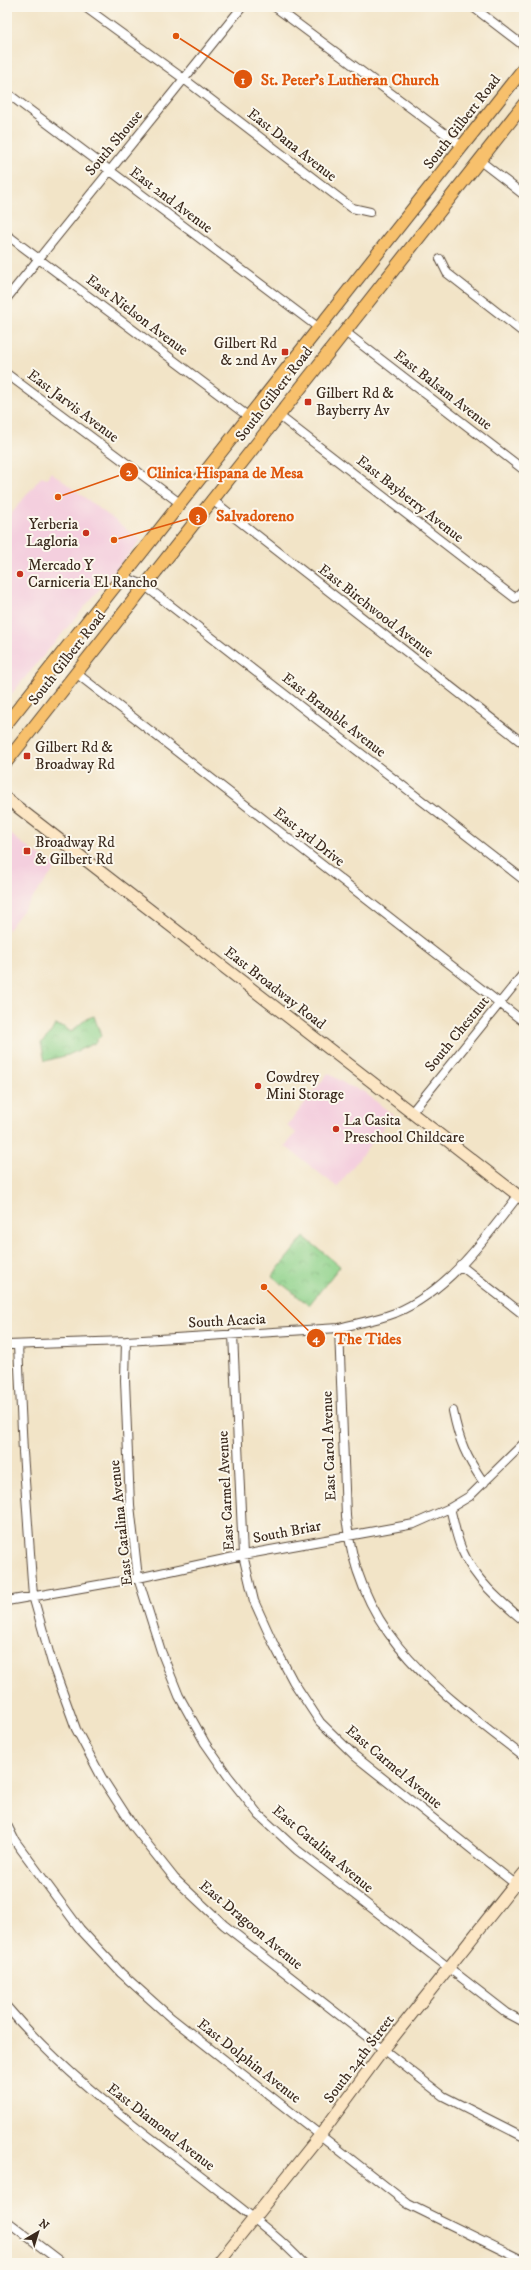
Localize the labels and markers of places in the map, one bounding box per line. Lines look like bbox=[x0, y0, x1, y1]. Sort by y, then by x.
callout: St. Peter's Lutheran Church bbox=[233, 65, 448, 93]
place label: Gilbert Rd & 2nd Av bbox=[214, 334, 277, 370]
marker: Gilbert Rd & 2nd Av bbox=[280, 347, 290, 357]
place label: Gilbert Rd & Bayberry Av bbox=[316, 384, 394, 420]
marker: Gilbert Rd & Bayberry Av bbox=[303, 397, 313, 407]
callout: Clinica Hispana de Mesa bbox=[119, 458, 312, 486]
callout: Salvadoreno bbox=[188, 502, 302, 530]
place label: Yerberia Lagloria bbox=[26, 515, 79, 551]
marker: Yerberia Lagloria bbox=[81, 528, 91, 538]
place label: Mercado Y Carniceria El Rancho bbox=[28, 556, 157, 592]
marker: Mercado Y Carniceria El Rancho bbox=[15, 569, 25, 579]
place label: Gilbert Rd & Broadway Rd bbox=[35, 738, 115, 774]
marker: Gilbert Rd & Broadway Rd bbox=[22, 751, 32, 761]
place label: Broadway Rd & Gilbert Rd bbox=[35, 833, 115, 869]
marker: Broadway Rd & Gilbert Rd bbox=[22, 846, 32, 856]
place label: Cowdrey Mini Storage bbox=[266, 1068, 344, 1104]
marker: Cowdrey Mini Storage bbox=[253, 1081, 263, 1091]
place label: La Casita Preschool Childcare bbox=[344, 1111, 464, 1147]
marker: La Casita Preschool Childcare bbox=[331, 1124, 341, 1134]
callout: The Tides bbox=[306, 1324, 409, 1352]

